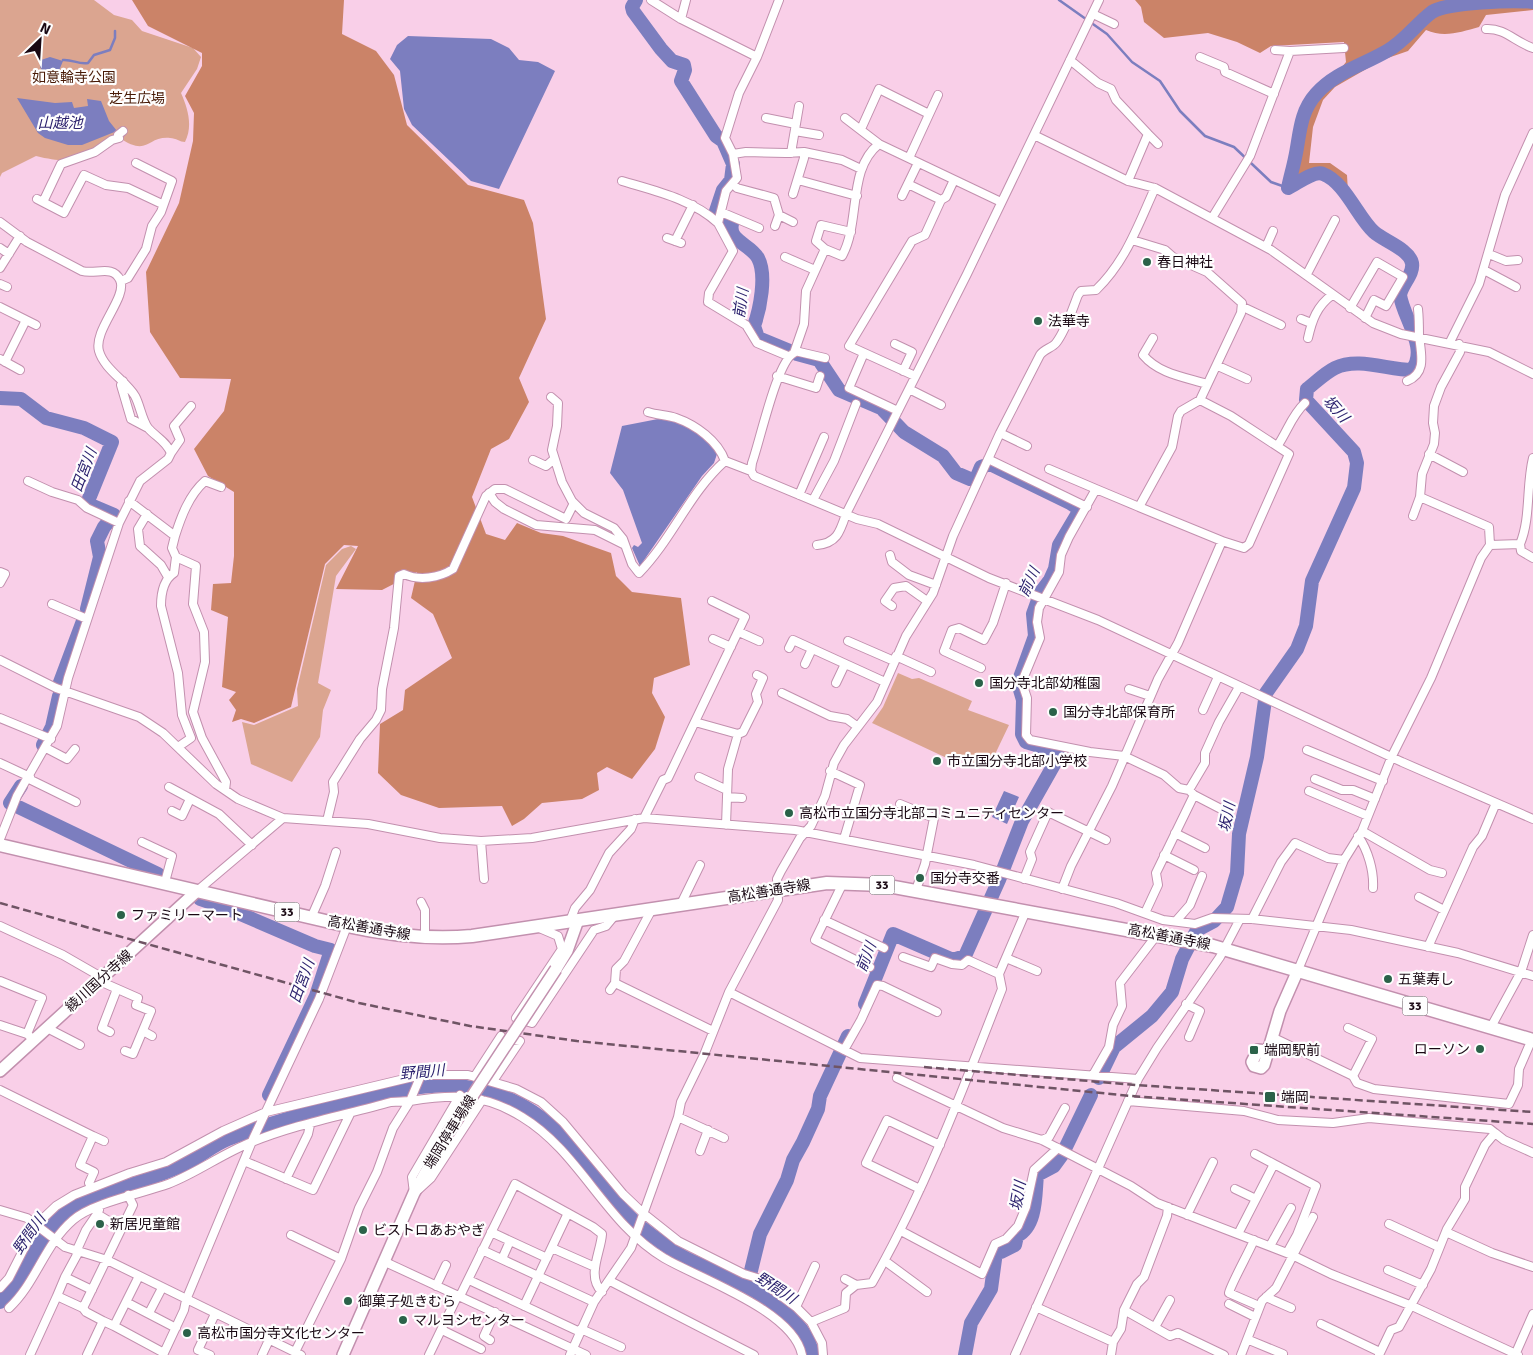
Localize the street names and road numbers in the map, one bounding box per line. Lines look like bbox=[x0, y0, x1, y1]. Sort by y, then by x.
street label: 高松善通寺線 bbox=[726, 876, 812, 906]
road number: 33 bbox=[870, 876, 894, 894]
road number: 33 bbox=[274, 902, 300, 922]
street label: 高松善通寺線 bbox=[326, 912, 412, 944]
street label: 高松善通寺線 bbox=[1126, 921, 1212, 953]
street label: 綾川国分寺線 bbox=[62, 947, 136, 1015]
road number: 33 bbox=[1402, 996, 1428, 1016]
street label: 端岡停車場線 bbox=[421, 1092, 479, 1172]

